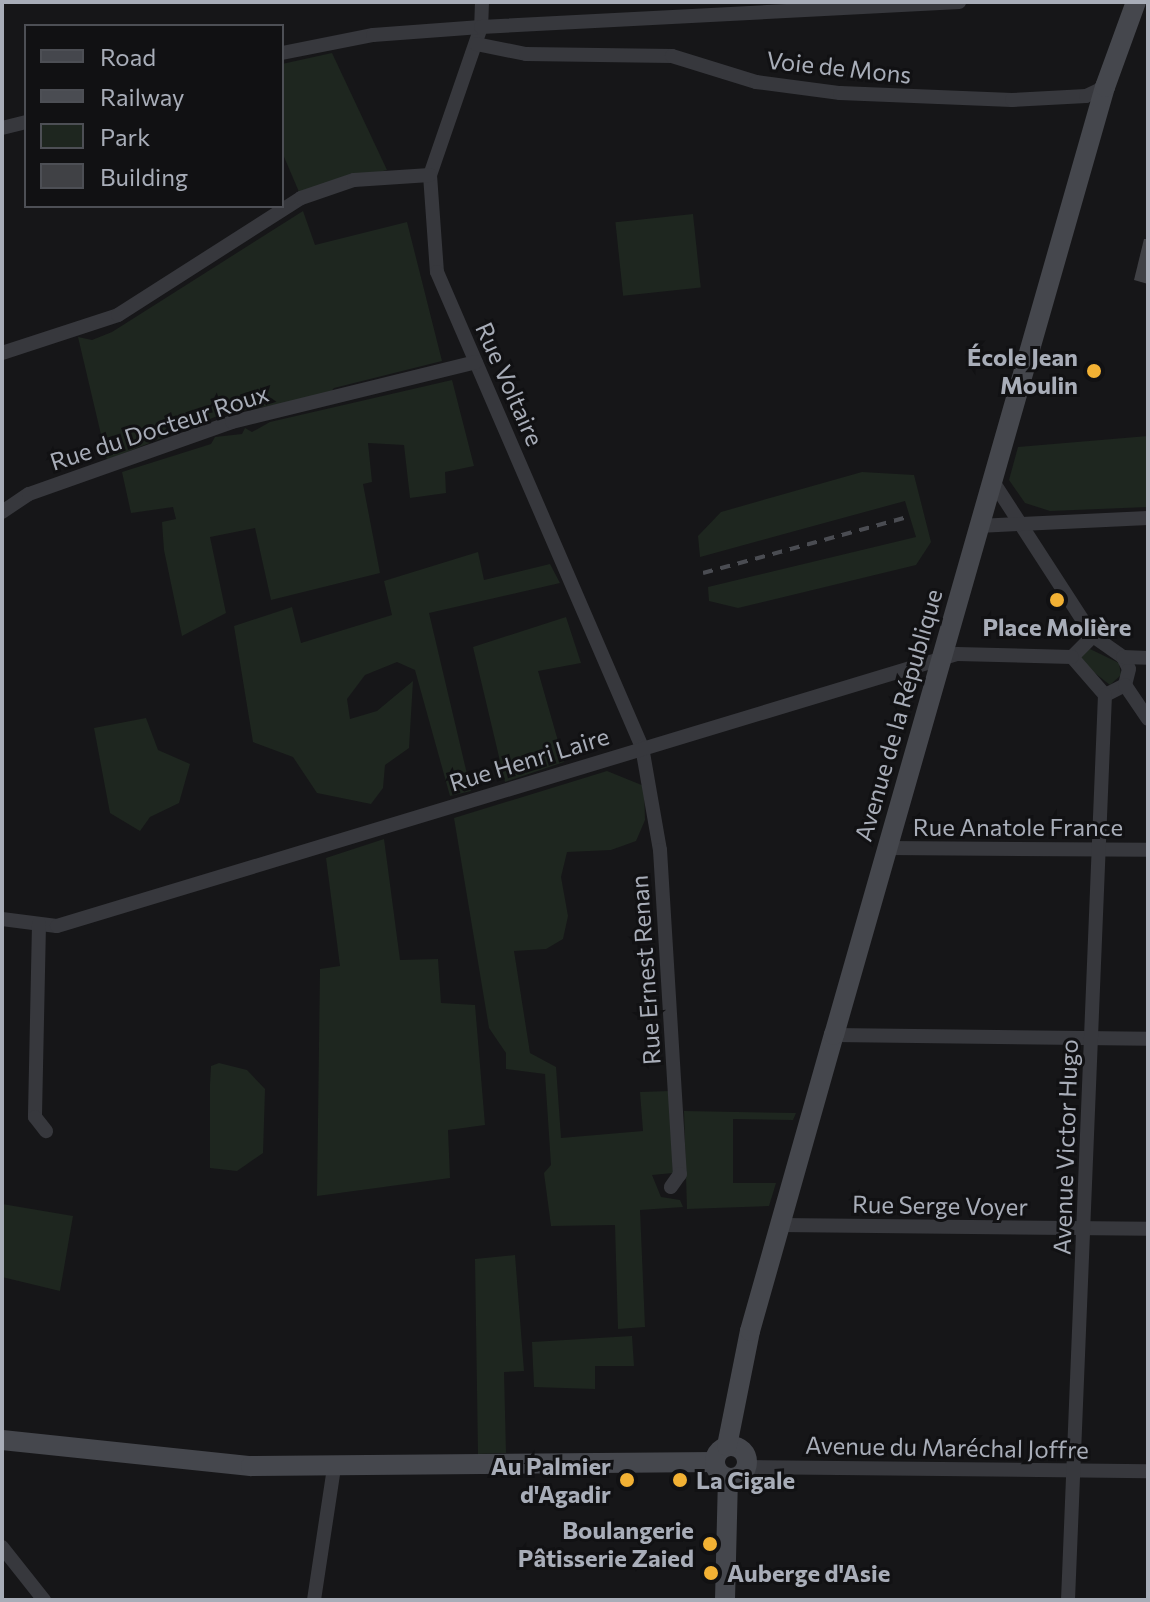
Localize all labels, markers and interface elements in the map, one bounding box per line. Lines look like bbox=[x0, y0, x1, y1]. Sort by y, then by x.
legend bbox=[24, 24, 284, 208]
text: Road bbox=[100, 42, 156, 71]
street label: Voie de Mons bbox=[765, 45, 913, 89]
text: Railway bbox=[100, 82, 185, 111]
text: Park bbox=[100, 122, 150, 151]
text: Building bbox=[100, 162, 188, 191]
street label: Rue Voltaire bbox=[470, 318, 550, 450]
place label: École Jean Moulin bbox=[967, 343, 1078, 399]
marker: École Jean Moulin bbox=[1085, 362, 1103, 380]
street label: Rue du Docteur Roux bbox=[46, 378, 272, 476]
street label: Avenue de la République bbox=[848, 586, 948, 844]
marker: Place Molière bbox=[1048, 591, 1066, 609]
place label: Place Molière bbox=[982, 613, 1132, 641]
street label: Rue Henri Laire bbox=[446, 721, 612, 797]
street label: Rue Anatole France bbox=[913, 813, 1123, 841]
street label: Rue Ernest Renan bbox=[624, 874, 666, 1066]
street label: Avenue Victor Hugo bbox=[1047, 1039, 1083, 1255]
street label: Rue Serge Voyer bbox=[852, 1189, 1028, 1221]
street label: Avenue du Maréchal Joffre bbox=[805, 1430, 1089, 1464]
place label: Au Palmier d'Agadir bbox=[491, 1452, 611, 1508]
place label: La Cigale bbox=[696, 1466, 795, 1494]
marker: Au Palmier d'Agadir bbox=[618, 1471, 636, 1489]
marker: La Cigale bbox=[671, 1471, 689, 1489]
place label: Boulangerie Pâtisserie Zaied bbox=[518, 1516, 694, 1572]
marker: Boulangerie Pâtisserie Zaied bbox=[701, 1535, 719, 1553]
place label: Auberge d'Asie bbox=[727, 1559, 890, 1587]
marker: Auberge d'Asie bbox=[702, 1564, 720, 1582]

